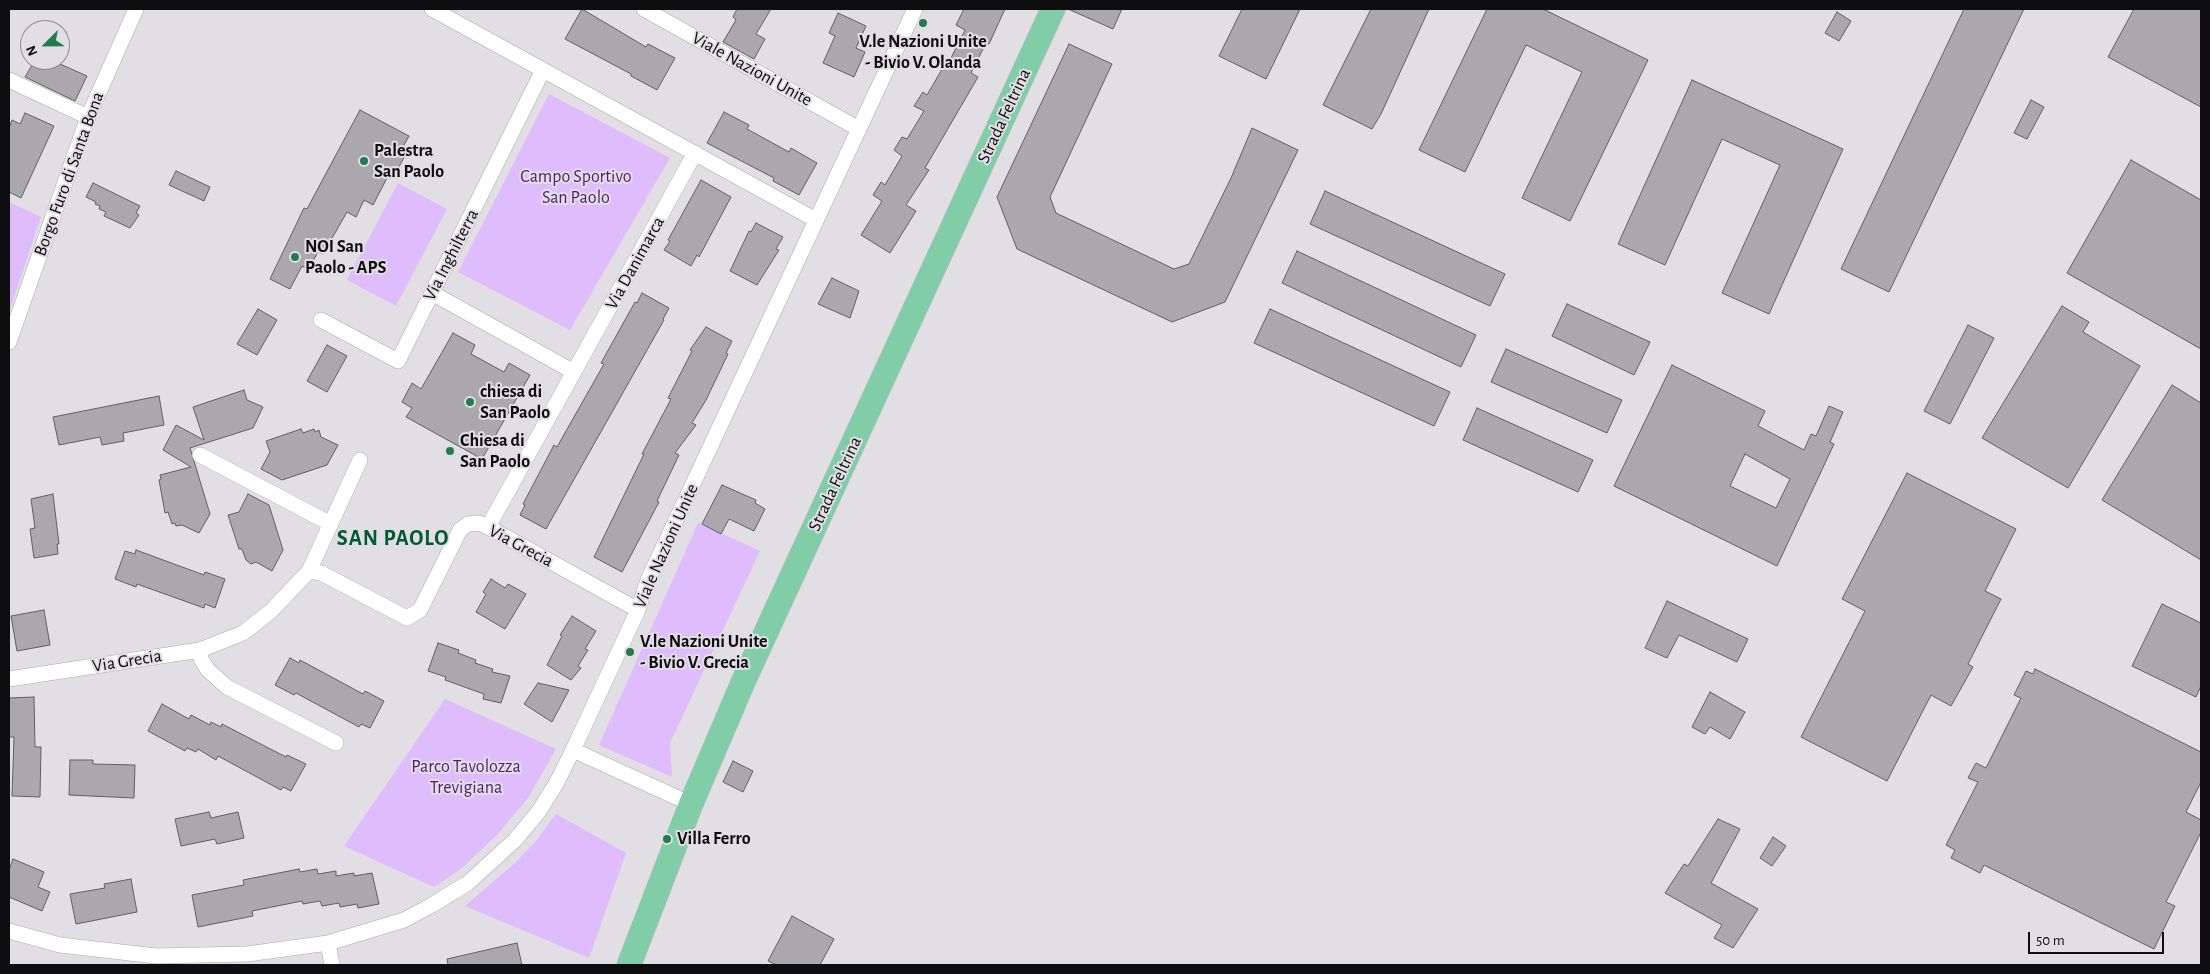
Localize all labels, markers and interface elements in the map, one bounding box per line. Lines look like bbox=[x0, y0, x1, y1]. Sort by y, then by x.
marker: V.le Nazioni Unite - Bivio V. Olanda bbox=[917, 17, 929, 29]
north arrow bbox=[20, 20, 70, 70]
street label: Viale Nazioni Unite bbox=[688, 27, 816, 111]
place label: V.le Nazioni Unite - Bivio V. Olanda bbox=[859, 31, 987, 74]
text: N bbox=[24, 43, 40, 58]
street label: Strada Feltrina bbox=[973, 65, 1035, 167]
street label: Borgo Furo di Santa Bona bbox=[29, 89, 109, 259]
place label: Palestra San Paolo bbox=[374, 140, 444, 182]
marker: Palestra San Paolo bbox=[358, 155, 370, 167]
park label: Campo Sportivo San Paolo bbox=[520, 166, 632, 208]
street label: Via Inghilterra bbox=[419, 205, 483, 305]
street label: Via Danimarca bbox=[601, 213, 669, 313]
place label: NOI San Paolo - APS bbox=[305, 236, 386, 278]
marker: NOI San Paolo - APS bbox=[289, 251, 301, 263]
place label: chiesa di San Paolo bbox=[480, 381, 550, 424]
marker: chiesa di San Paolo bbox=[464, 396, 476, 408]
place label: Chiesa di San Paolo bbox=[460, 430, 530, 472]
street label: Strada Feltrina bbox=[804, 433, 866, 535]
marker: Chiesa di San Paolo bbox=[444, 445, 456, 457]
street label: Viale Nazioni Unite bbox=[629, 480, 703, 612]
street label: Via Grecia bbox=[485, 520, 557, 572]
district label: SAN PAOLO bbox=[336, 525, 450, 551]
place label: V.le Nazioni Unite - Bivio V. Grecia bbox=[640, 631, 768, 674]
street label: Via Grecia bbox=[91, 645, 163, 677]
marker: V.le Nazioni Unite - Bivio V. Grecia bbox=[624, 646, 636, 658]
park label: Parco Tavolozza Trevigiana bbox=[411, 756, 521, 799]
place label: Villa Ferro bbox=[677, 828, 751, 850]
marker: Villa Ferro bbox=[661, 833, 673, 845]
scale bar bbox=[2030, 922, 2166, 954]
text: 50 m bbox=[2036, 933, 2065, 948]

